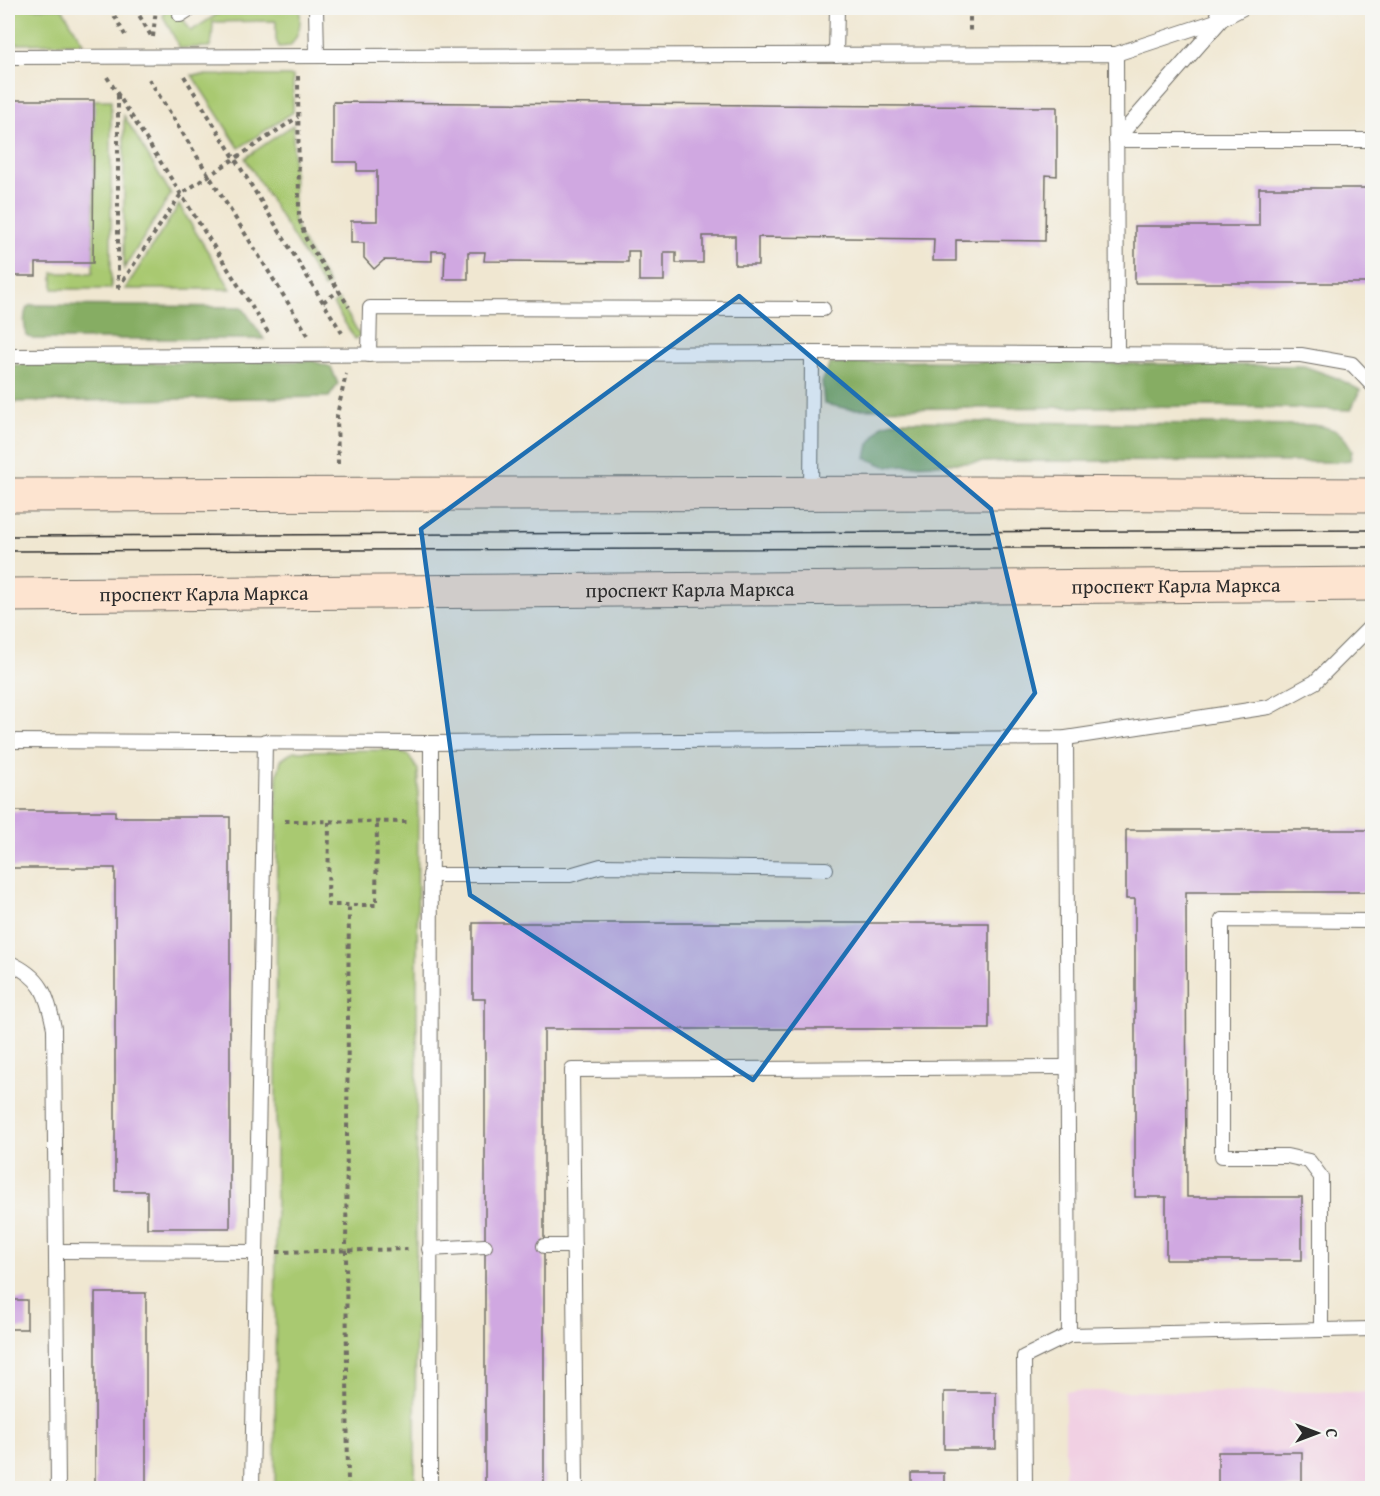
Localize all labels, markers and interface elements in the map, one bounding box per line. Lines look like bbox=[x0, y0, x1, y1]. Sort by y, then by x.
street label: проспект Карла Маркса bbox=[1071, 570, 1281, 600]
street label: проспект Карла Маркса bbox=[585, 574, 795, 604]
street label: проспект Карла Маркса bbox=[99, 578, 309, 608]
north arrow bbox=[1287, 1403, 1347, 1463]
text: С bbox=[1320, 1428, 1344, 1438]

